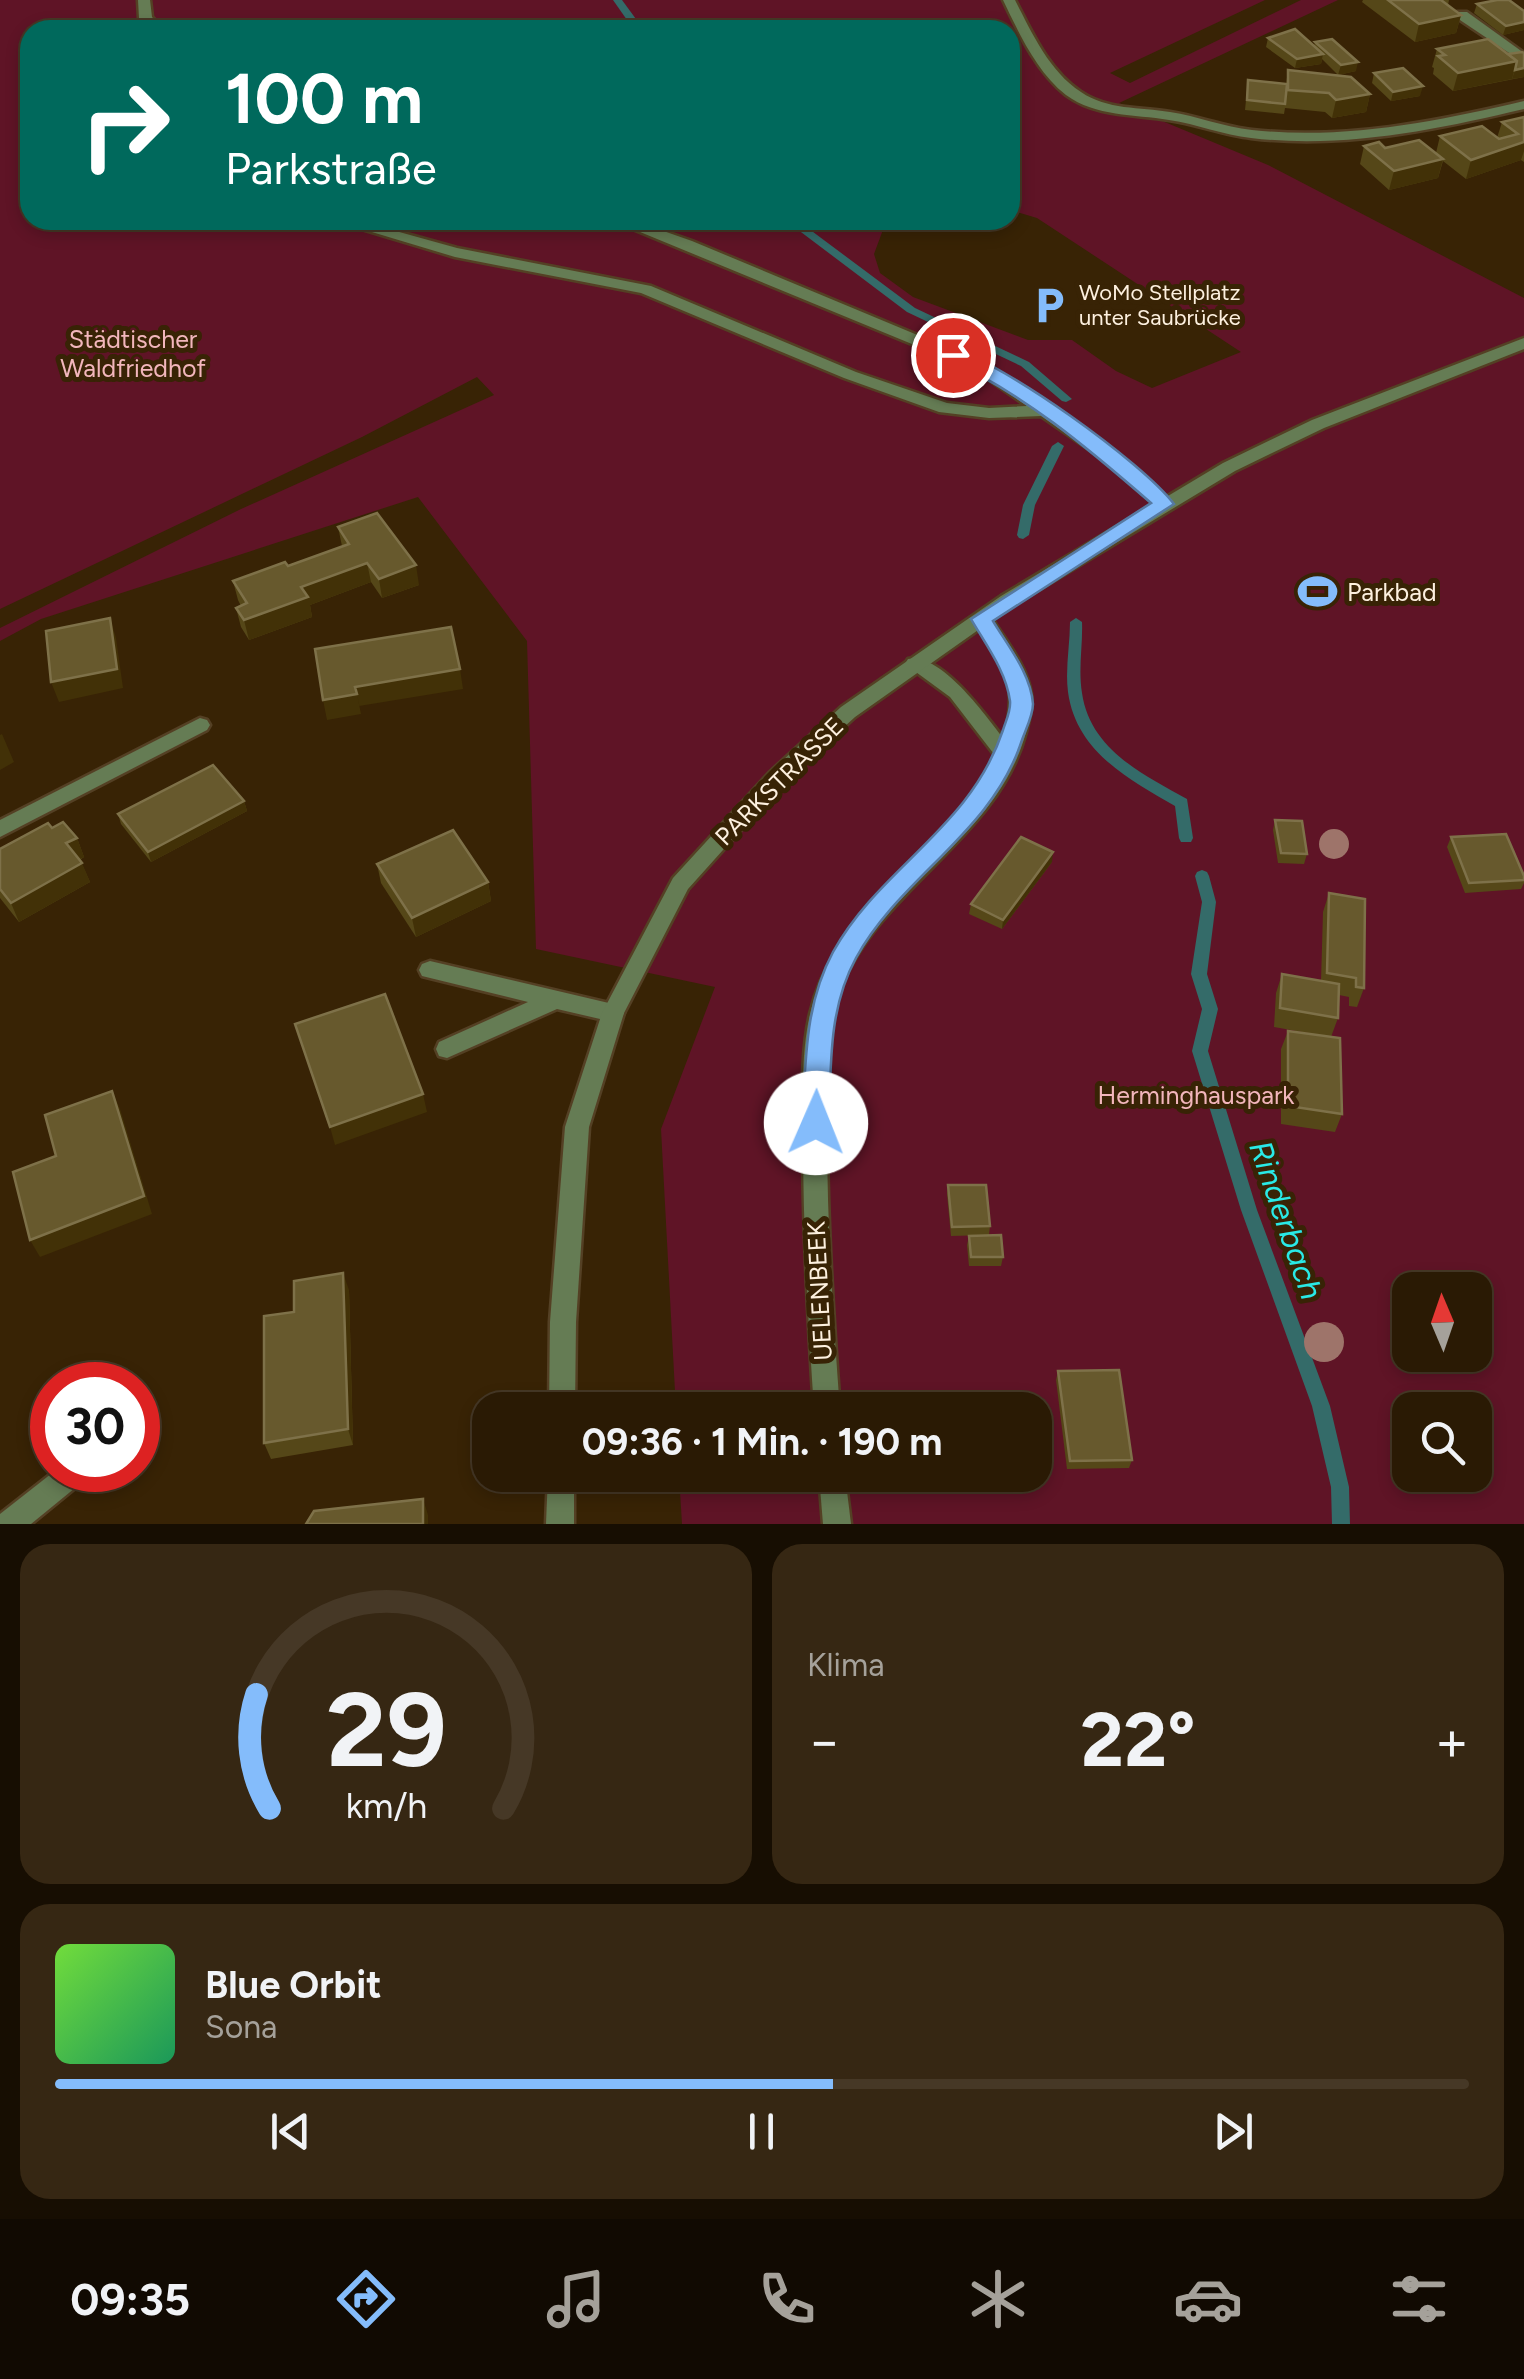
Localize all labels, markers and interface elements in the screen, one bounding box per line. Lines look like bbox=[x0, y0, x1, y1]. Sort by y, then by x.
text: 100 m bbox=[225, 56, 423, 141]
icon: right bbox=[60, 60, 190, 190]
text: Parkstraße bbox=[225, 141, 437, 195]
place label: WoMo Stellplatz unter Saubrücke bbox=[1079, 279, 1241, 331]
parking icon: WoMo Stellplatz unter Saubrücke bbox=[1028, 284, 1070, 326]
pin bbox=[911, 313, 996, 398]
park label: Städtischer Waldfriedhof bbox=[60, 324, 206, 383]
icon: arrive bbox=[926, 328, 981, 383]
sports icon: Parkbad bbox=[1296, 571, 1338, 613]
place label: Parkbad bbox=[1347, 577, 1437, 607]
street label: PARKSTRASSE bbox=[708, 710, 850, 852]
position arrow bbox=[764, 1071, 868, 1175]
park label: Herminghauspark bbox=[1098, 1080, 1295, 1110]
water label: Rinderbach bbox=[1241, 1136, 1331, 1304]
street label: UELENBEEK bbox=[800, 1220, 838, 1362]
north arrow bbox=[1392, 1272, 1492, 1372]
map controls bbox=[1392, 1272, 1492, 1492]
speed limit sign: 30 bbox=[30, 1362, 160, 1492]
button: search bbox=[1392, 1392, 1492, 1492]
text: 09:36 · 1 Min. · 190 m bbox=[582, 1419, 942, 1465]
text: Klima bbox=[807, 1646, 885, 1684]
text: 29 bbox=[326, 1667, 446, 1792]
text: 22° bbox=[1080, 1695, 1196, 1785]
text: − bbox=[807, 1708, 841, 1774]
text: + bbox=[1435, 1708, 1469, 1774]
text: km/h bbox=[345, 1784, 427, 1827]
text: Blue Orbit bbox=[205, 1962, 381, 2008]
text: Sona bbox=[205, 2008, 277, 2046]
icon: previous bbox=[263, 2104, 318, 2159]
icon: pause bbox=[734, 2104, 789, 2159]
icon: next bbox=[1206, 2104, 1261, 2159]
icon: directions bbox=[331, 2264, 401, 2334]
icon: music bbox=[541, 2264, 611, 2334]
icon: phone bbox=[752, 2264, 822, 2334]
icon: climate bbox=[963, 2264, 1033, 2334]
icon: car bbox=[1173, 2264, 1243, 2334]
icon: filters bbox=[1384, 2264, 1454, 2334]
text: 09:35 bbox=[70, 2272, 190, 2326]

